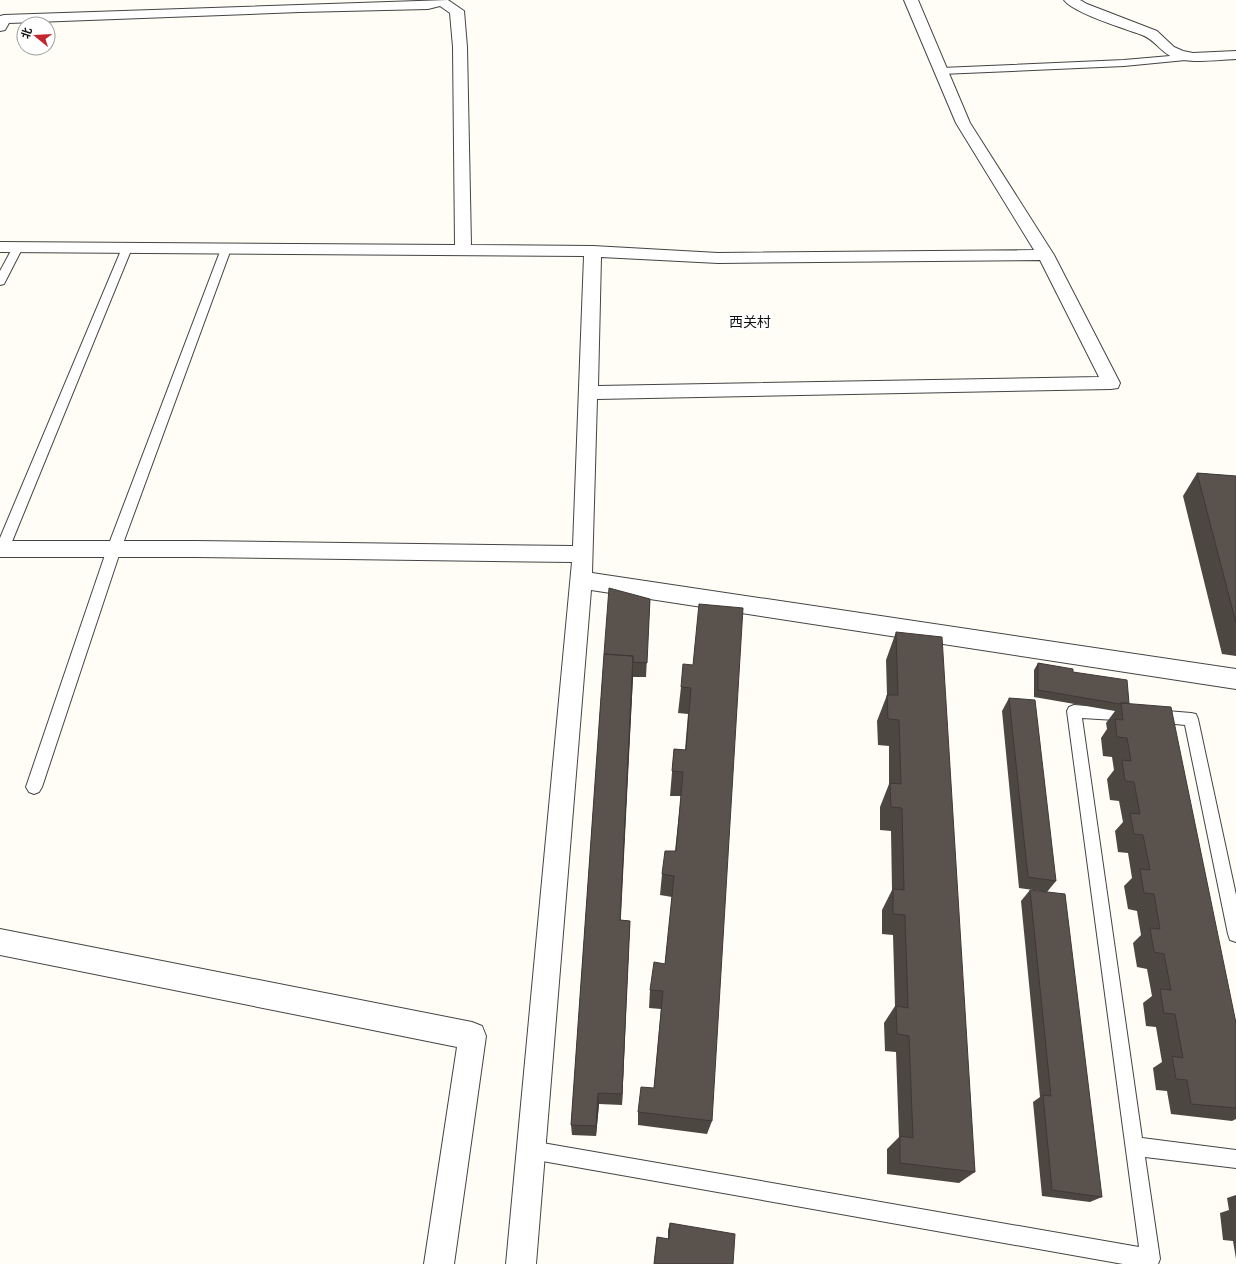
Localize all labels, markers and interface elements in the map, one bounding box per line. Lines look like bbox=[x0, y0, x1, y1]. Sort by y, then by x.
north arrow bbox=[16, 16, 56, 56]
text: 北 bbox=[19, 26, 35, 40]
district label: 西关村 bbox=[729, 314, 771, 331]

